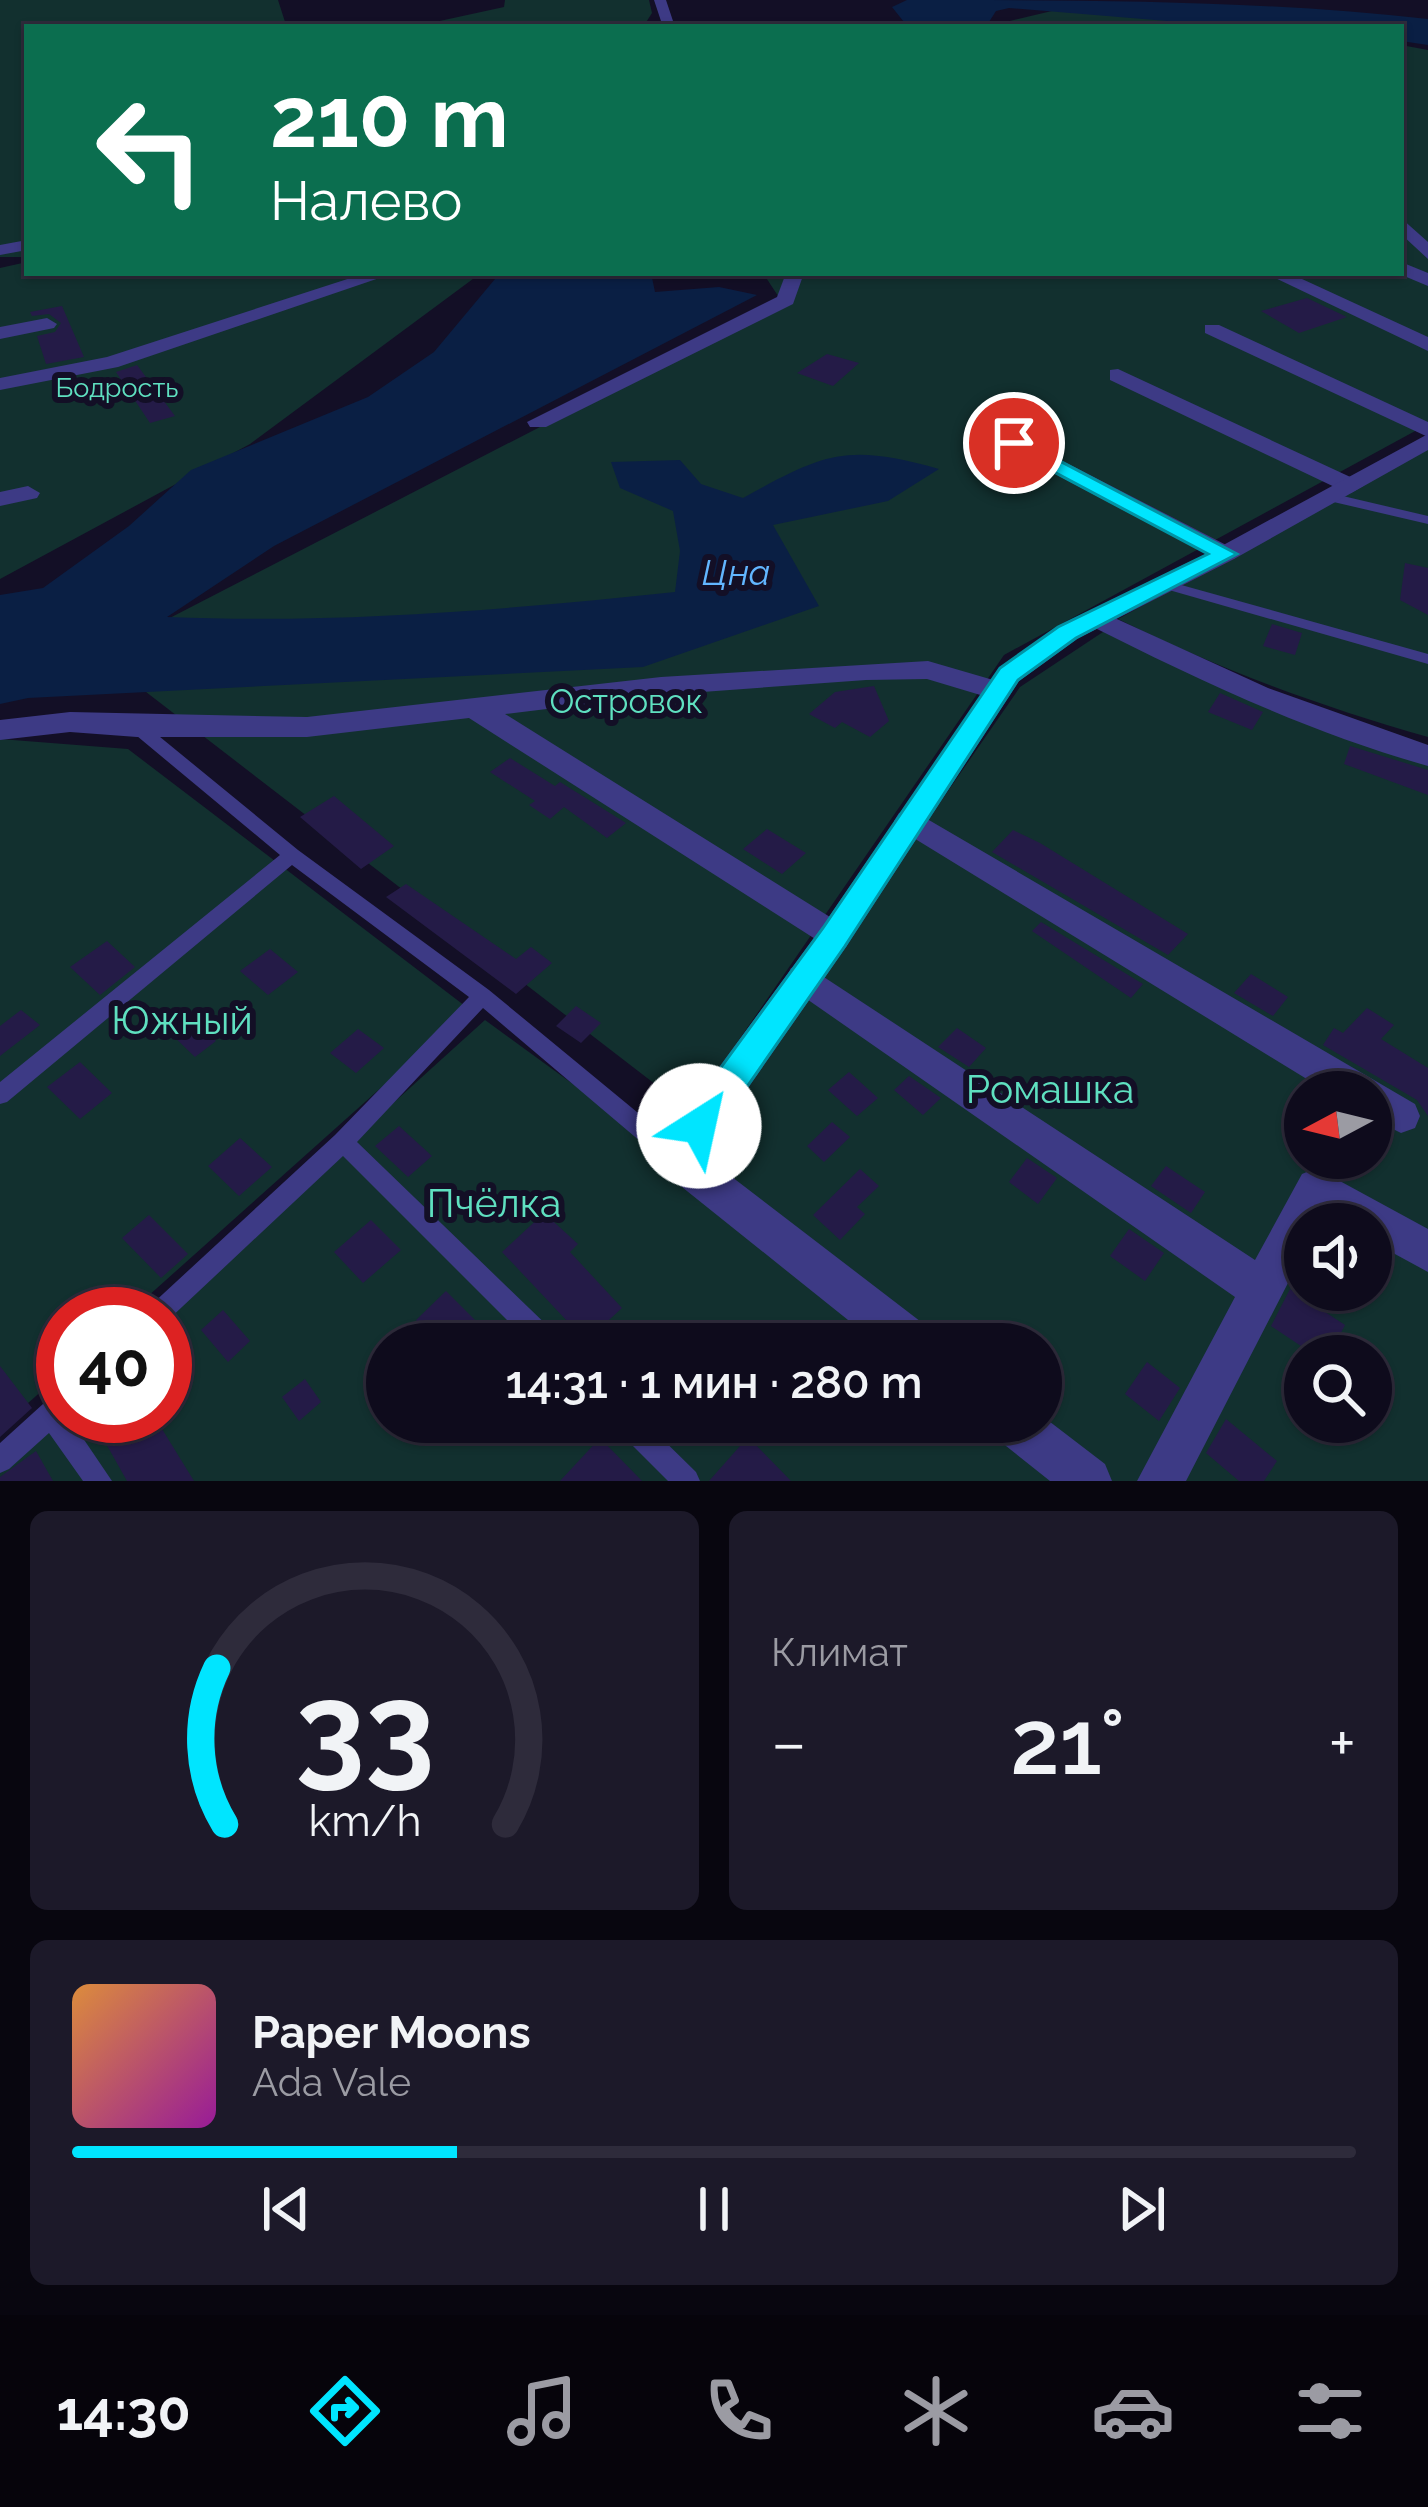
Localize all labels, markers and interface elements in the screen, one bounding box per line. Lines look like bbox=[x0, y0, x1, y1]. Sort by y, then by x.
text: 210 m bbox=[270, 68, 509, 167]
icon: left bbox=[72, 72, 228, 228]
text: Налево bbox=[270, 169, 462, 233]
park label: Бодрость bbox=[56, 372, 178, 403]
pin bbox=[963, 392, 1065, 494]
icon: arrive bbox=[981, 410, 1047, 476]
water label: Цна bbox=[702, 551, 770, 593]
park label: Островок bbox=[549, 682, 703, 721]
park label: Южный bbox=[111, 997, 253, 1043]
position arrow bbox=[636, 1063, 762, 1189]
park label: Ромашка bbox=[966, 1066, 1134, 1112]
north arrow bbox=[1284, 1071, 1392, 1179]
map controls bbox=[1284, 1071, 1392, 1443]
park label: Пчёлка bbox=[427, 1180, 561, 1226]
button: sound bbox=[1284, 1203, 1392, 1311]
speed limit sign: 40 bbox=[36, 1287, 192, 1443]
button: search bbox=[1284, 1335, 1392, 1443]
text: 14:31 · 1 мин · 280 m bbox=[505, 1356, 923, 1409]
text: Климат bbox=[771, 1629, 908, 1675]
text: 33 bbox=[295, 1656, 434, 1802]
text: 21° bbox=[1010, 1689, 1125, 1795]
text: − bbox=[771, 1704, 807, 1781]
text: + bbox=[1329, 1704, 1356, 1781]
text: km/h bbox=[308, 1795, 421, 1845]
text: Paper Moons bbox=[252, 2006, 531, 2059]
text: Ada Vale bbox=[252, 2059, 411, 2105]
icon: previous bbox=[253, 2176, 319, 2242]
icon: pause bbox=[681, 2176, 747, 2242]
icon: next bbox=[1109, 2176, 1175, 2242]
icon: directions bbox=[303, 2369, 387, 2453]
icon: music bbox=[500, 2369, 584, 2453]
icon: phone bbox=[697, 2369, 781, 2453]
icon: climate bbox=[894, 2369, 978, 2453]
icon: car bbox=[1091, 2369, 1175, 2453]
icon: filters bbox=[1288, 2369, 1372, 2453]
text: 14:30 bbox=[56, 2379, 191, 2443]

